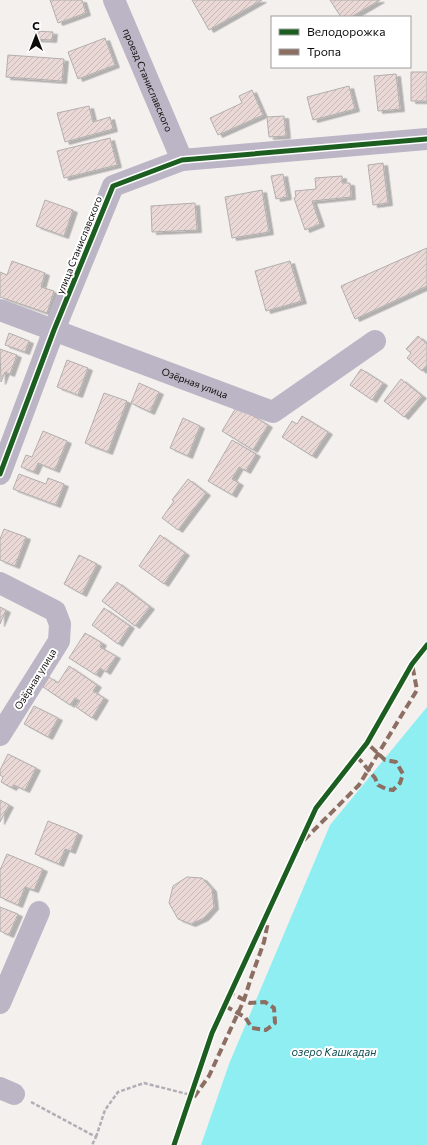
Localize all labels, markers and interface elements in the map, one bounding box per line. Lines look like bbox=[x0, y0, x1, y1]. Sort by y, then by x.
north arrow bbox=[16, 16, 56, 56]
legend bbox=[271, 16, 411, 68]
text: С bbox=[32, 19, 40, 32]
text: Велодорожка bbox=[307, 24, 385, 38]
street label: проезд Станиславского bbox=[121, 27, 175, 134]
text: Тропа bbox=[307, 44, 341, 58]
street label: улица Станиславского bbox=[54, 194, 104, 296]
street label: Озёрная улица bbox=[160, 365, 230, 401]
street label: Озёрная улица bbox=[11, 646, 59, 712]
water label: озеро Кашкадан bbox=[292, 1045, 377, 1058]

